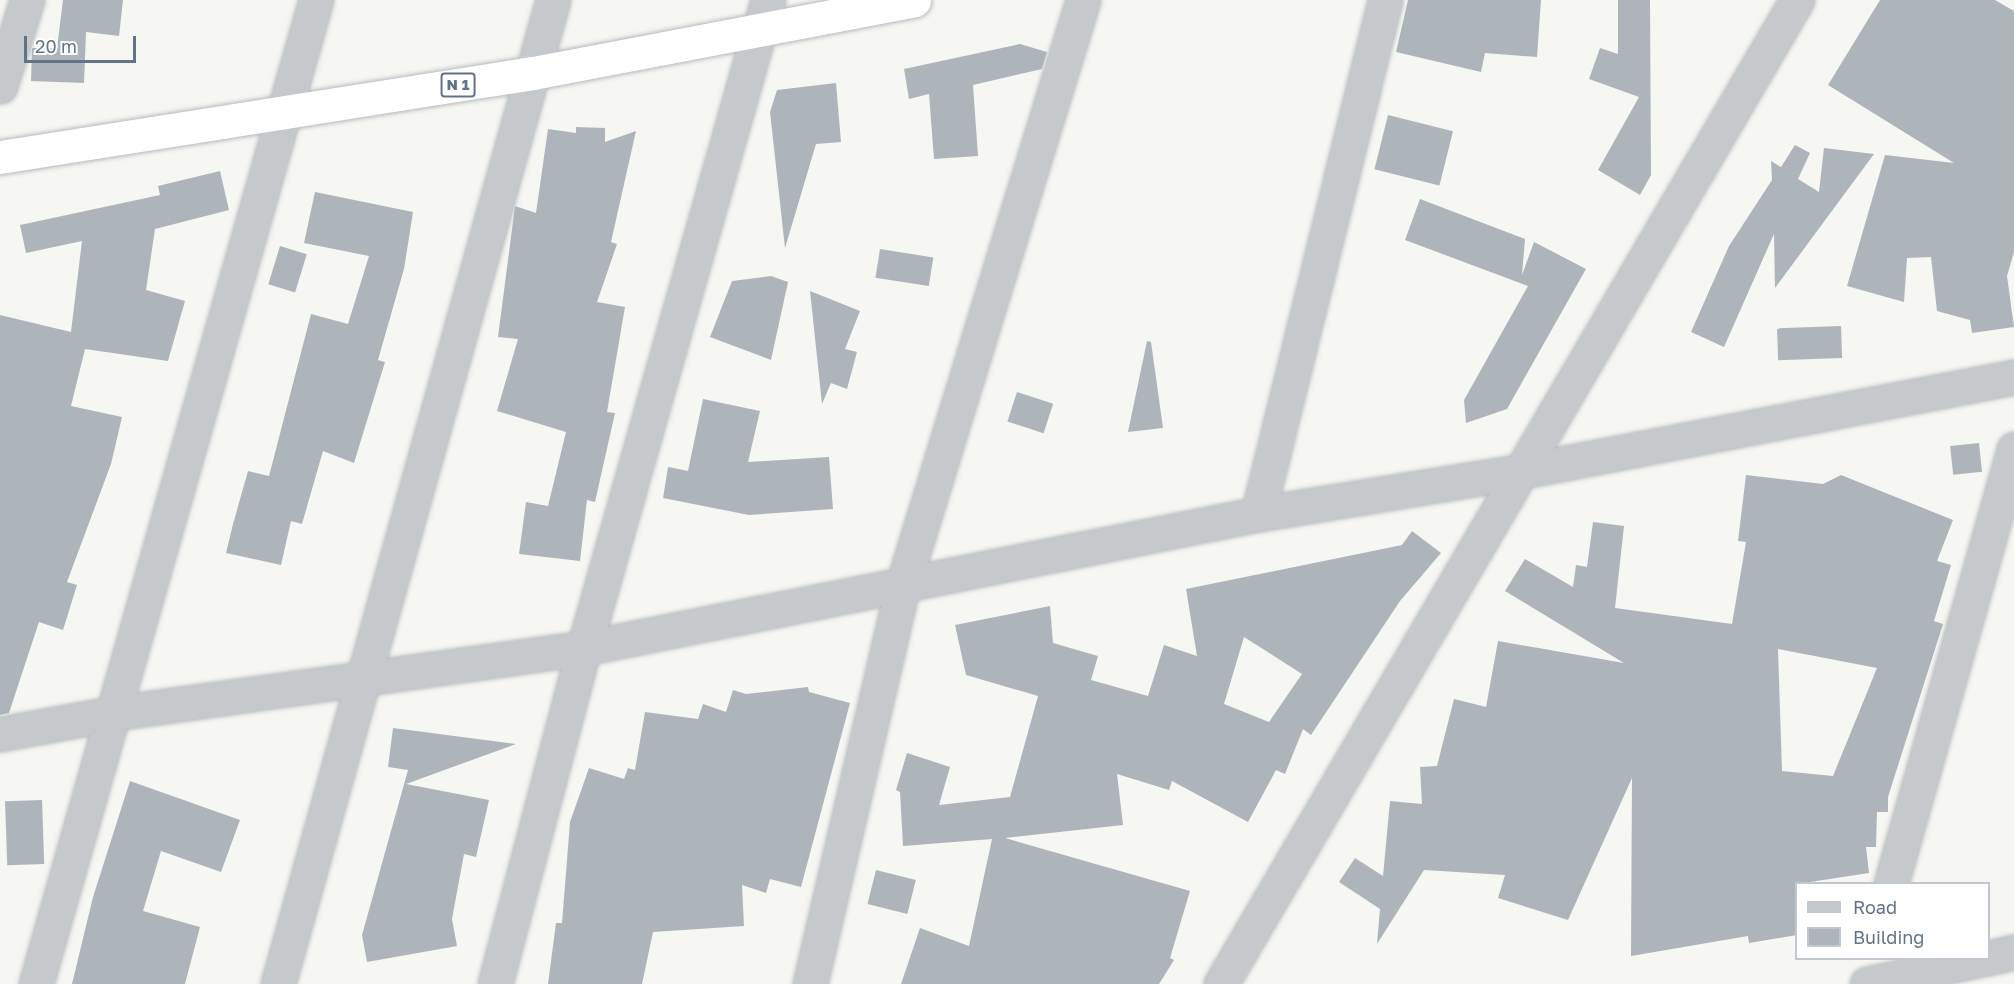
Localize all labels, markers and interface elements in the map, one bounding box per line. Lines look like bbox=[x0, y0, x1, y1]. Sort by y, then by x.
scale bar bbox=[27, 24, 140, 62]
text: 20 m bbox=[35, 35, 77, 57]
road number: N 1 bbox=[440, 73, 476, 97]
legend bbox=[1795, 882, 1990, 960]
text: Road bbox=[1853, 896, 1897, 918]
text: Building bbox=[1853, 926, 1924, 948]

